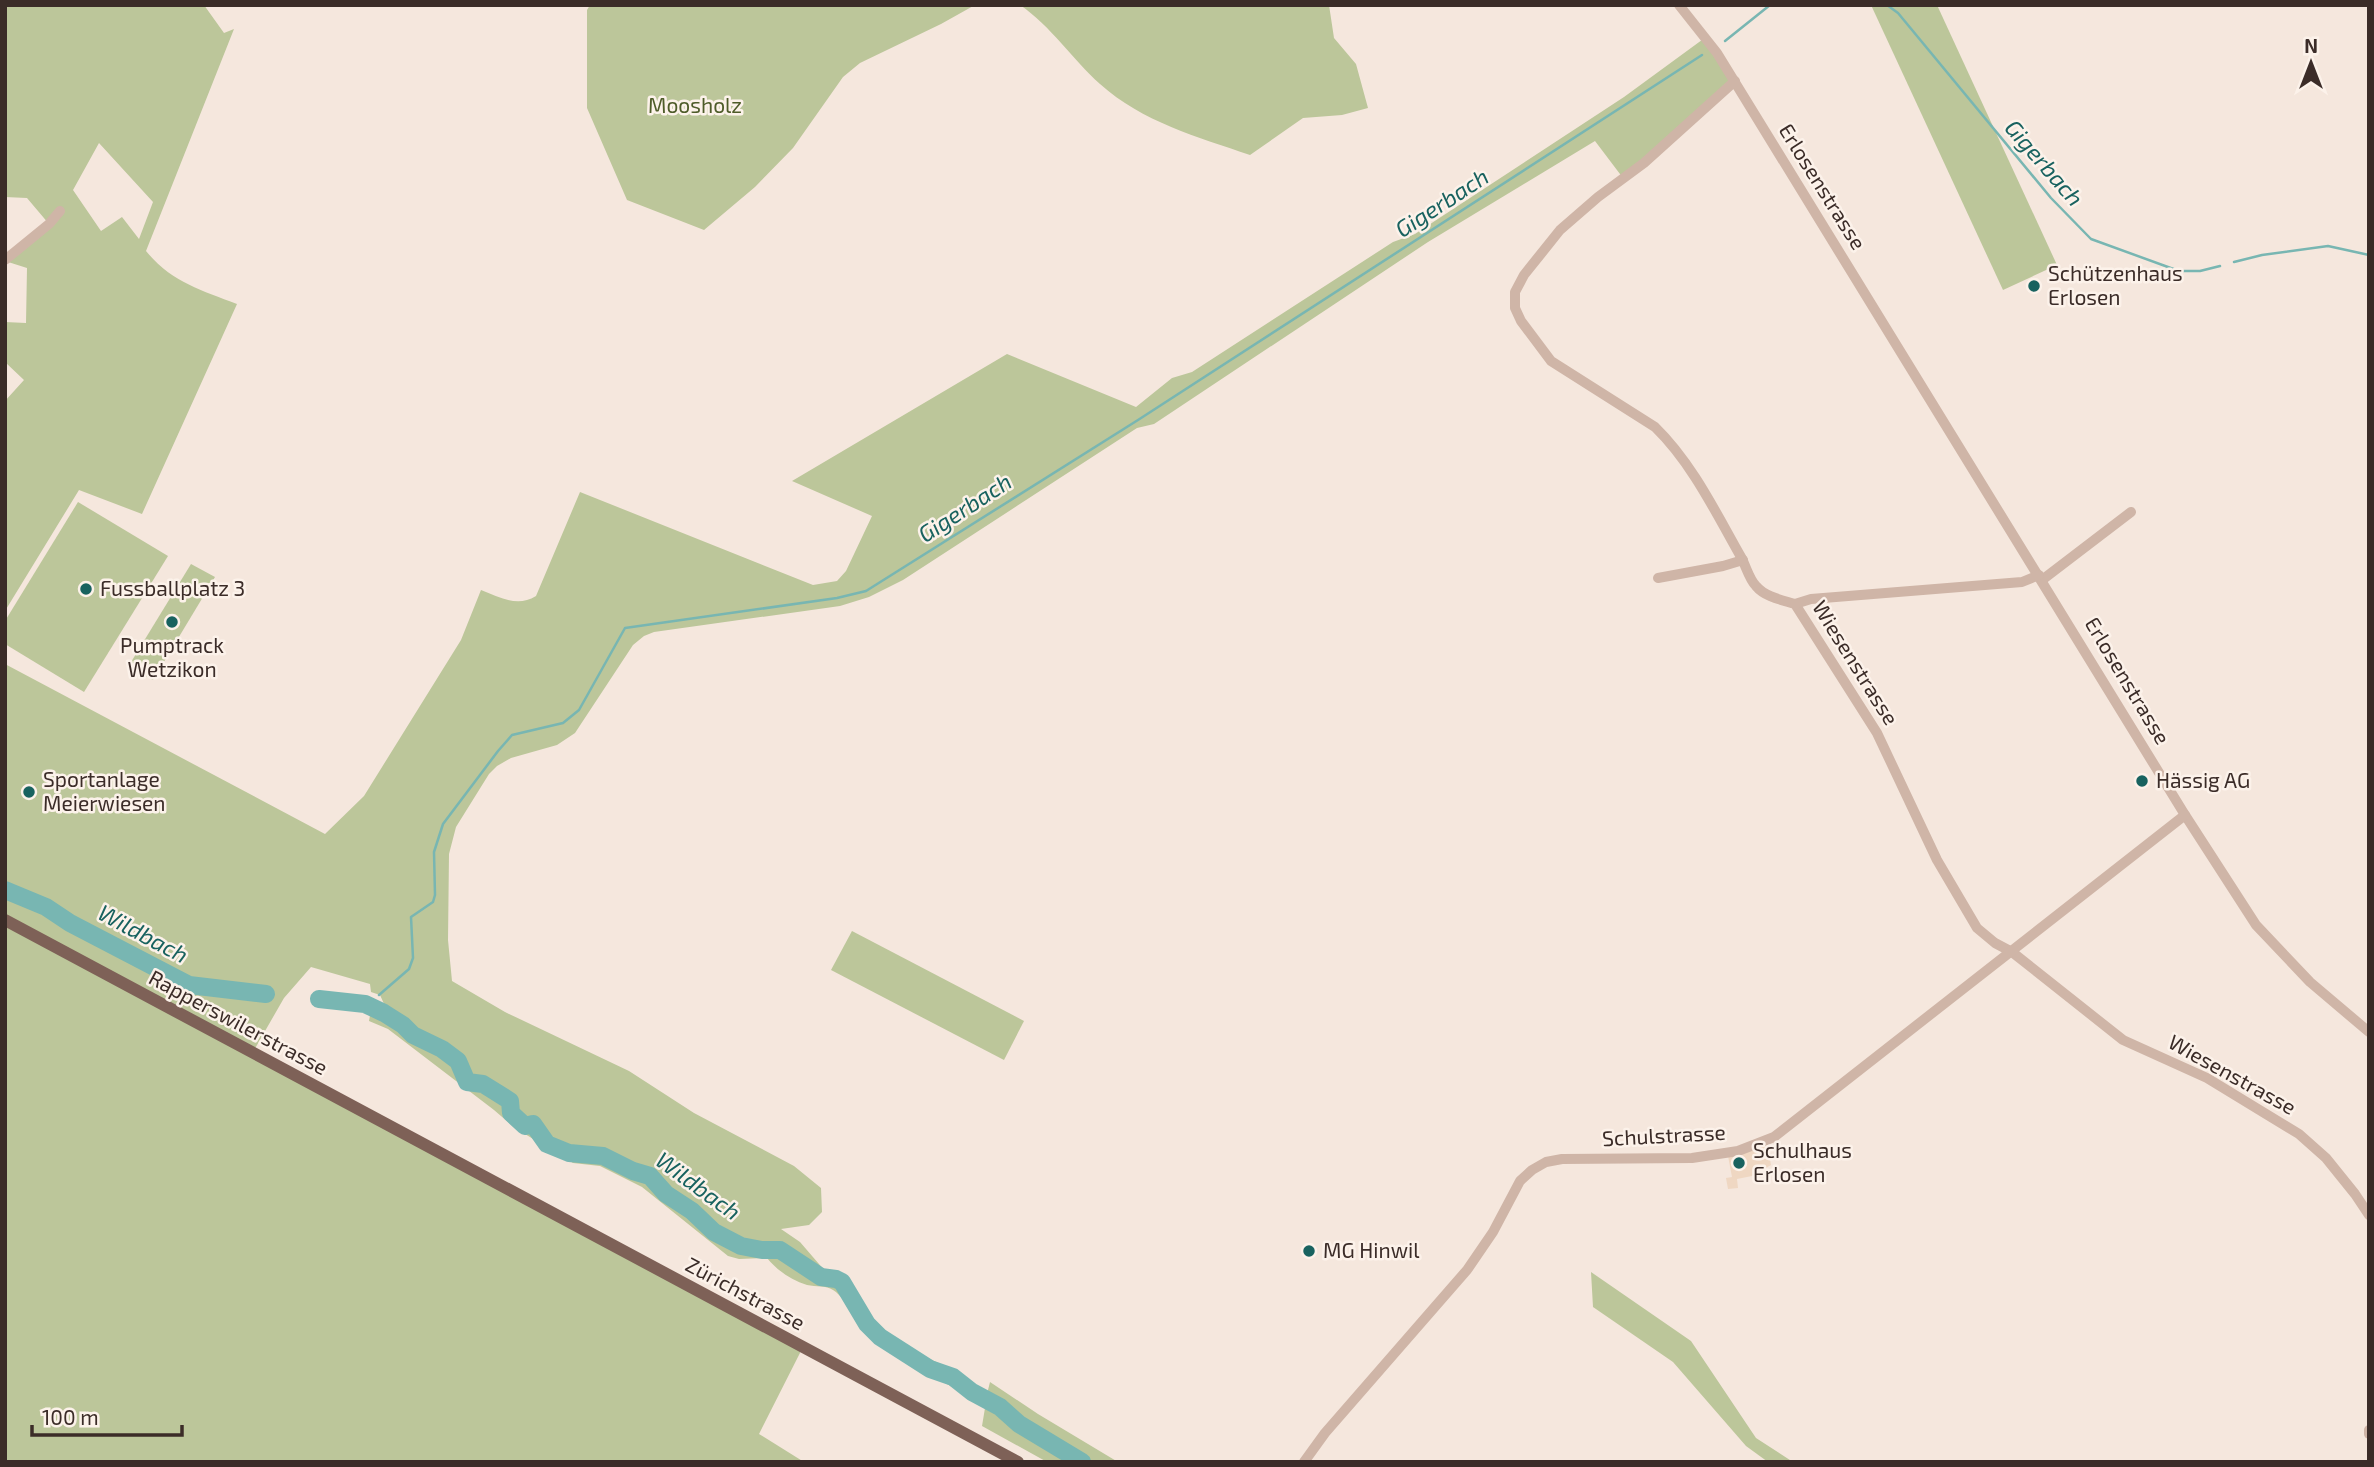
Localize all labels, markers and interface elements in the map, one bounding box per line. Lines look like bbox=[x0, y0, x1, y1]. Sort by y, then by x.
north arrow bbox=[2276, 28, 2346, 98]
text: N bbox=[2304, 34, 2318, 57]
park label: Moosholz bbox=[648, 92, 742, 117]
water label: Gigerbach bbox=[2000, 113, 2090, 211]
street label: Erlosenstrasse bbox=[1775, 119, 1872, 254]
water label: Gigerbach bbox=[1390, 162, 1493, 243]
place label: Schützenhaus Erlosen bbox=[2048, 260, 2183, 309]
marker: Schützenhaus Erlosen bbox=[2026, 278, 2042, 294]
water label: Gigerbach bbox=[913, 467, 1016, 548]
place label: Fussballplatz 3 bbox=[100, 575, 245, 600]
marker: Fussballplatz 3 bbox=[78, 581, 94, 597]
street label: Wiesenstrasse bbox=[1808, 595, 1904, 729]
street label: Erlosenstrasse bbox=[2081, 612, 2176, 748]
marker: Pumptrack Wetzikon bbox=[164, 614, 180, 630]
place label: Pumptrack Wetzikon bbox=[120, 632, 224, 681]
place label: Sportanlage Meierwiesen bbox=[43, 766, 166, 815]
place label: Hässig AG bbox=[2156, 767, 2250, 792]
marker: Hässig AG bbox=[2134, 773, 2150, 789]
marker: Sportanlage Meierwiesen bbox=[21, 784, 37, 800]
water label: Wildbach bbox=[94, 898, 193, 968]
street label: Rapperswilerstrasse bbox=[145, 964, 332, 1079]
street label: Wiesenstrasse bbox=[2165, 1028, 2301, 1119]
street label: Schulstrasse bbox=[1602, 1119, 1726, 1150]
place label: Schulhaus Erlosen bbox=[1753, 1137, 1852, 1186]
water label: Wildbach bbox=[651, 1145, 746, 1225]
marker: Schulhaus Erlosen bbox=[1731, 1155, 1747, 1171]
place label: MG Hinwil bbox=[1323, 1237, 1420, 1262]
marker: MG Hinwil bbox=[1301, 1243, 1317, 1259]
street label: Zürichstrasse bbox=[682, 1251, 809, 1335]
scale bar bbox=[32, 1394, 182, 1438]
text: 100 m bbox=[42, 1404, 99, 1429]

